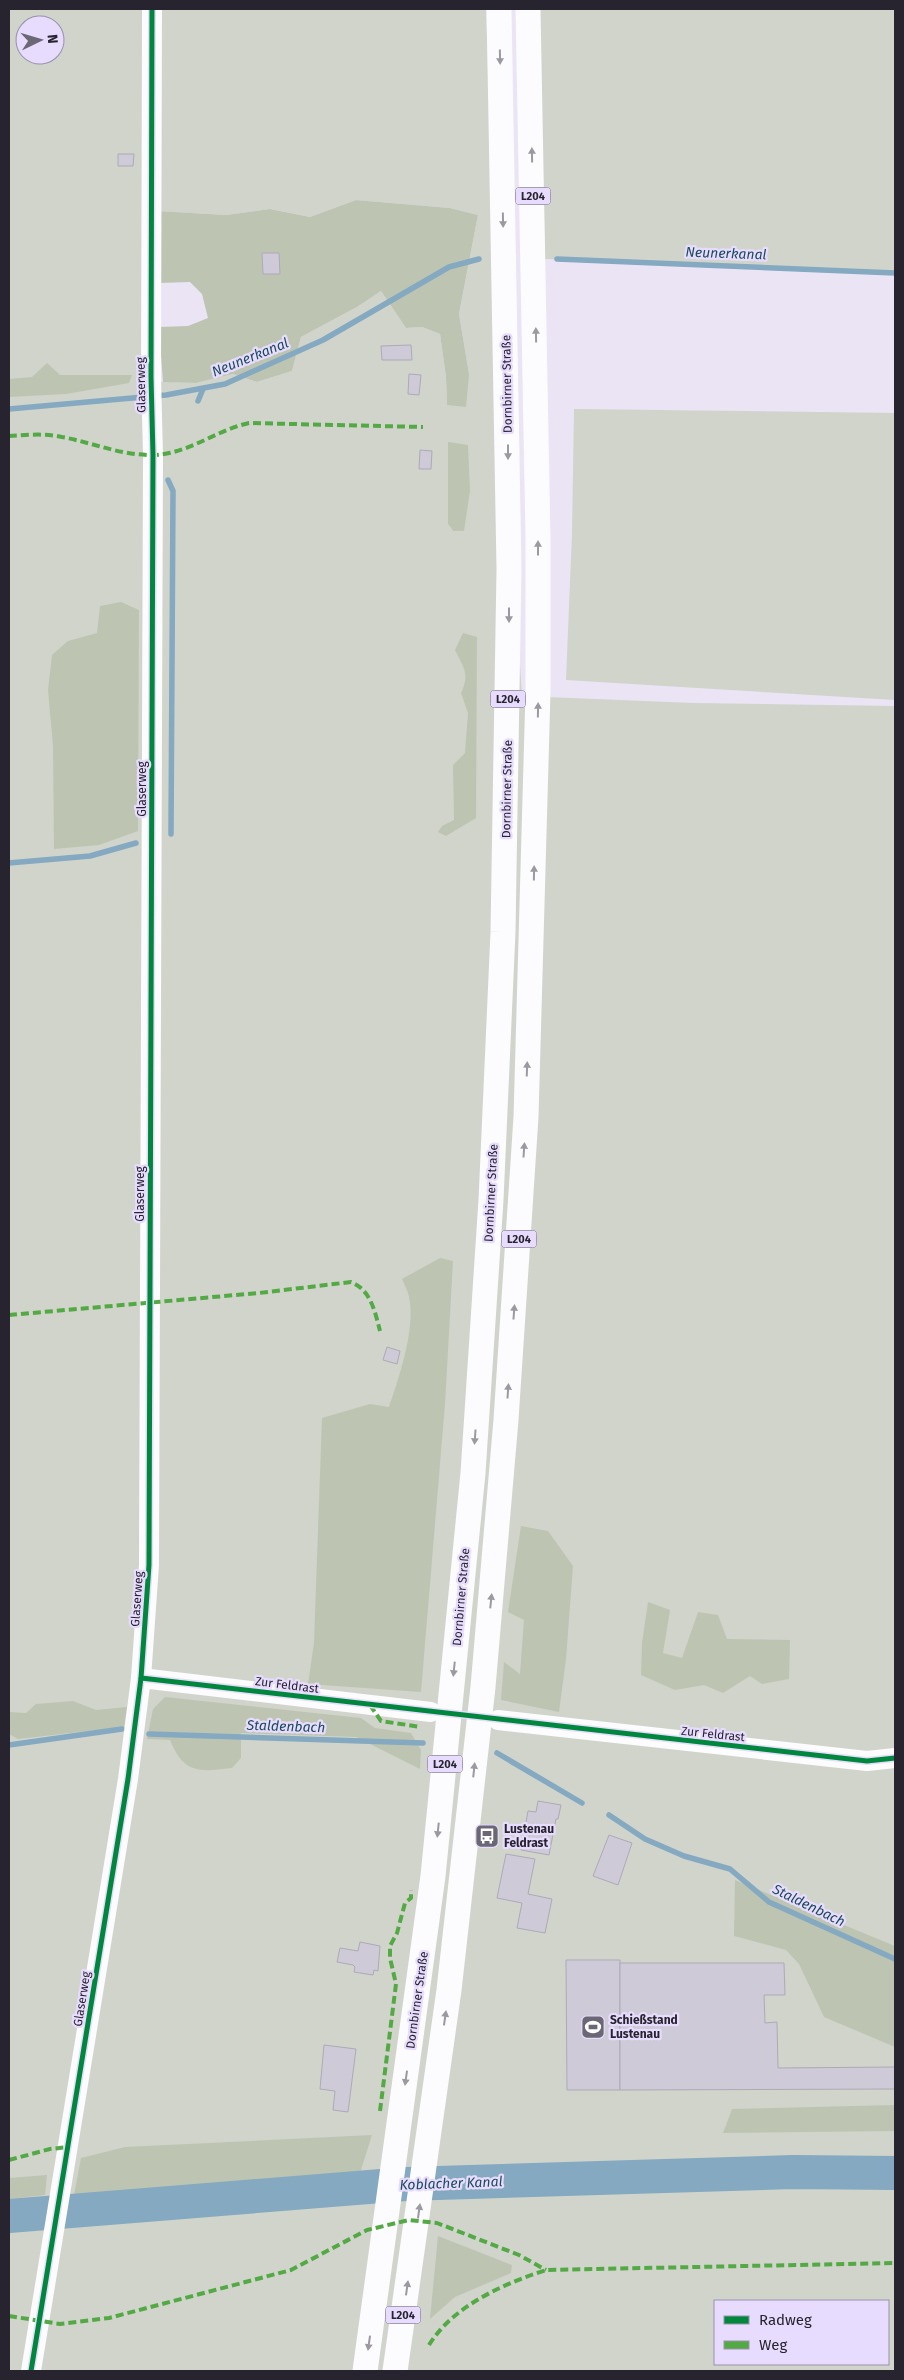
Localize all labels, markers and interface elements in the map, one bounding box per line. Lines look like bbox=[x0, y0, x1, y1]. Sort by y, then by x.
north arrow bbox=[15, 15, 65, 65]
text: N bbox=[44, 34, 61, 44]
one-way arrow bbox=[496, 50, 504, 66]
one-way arrow bbox=[527, 147, 535, 163]
road number: L204 bbox=[516, 188, 550, 205]
one-way arrow bbox=[500, 212, 508, 228]
water label: Neunerkanal bbox=[685, 244, 767, 263]
one-way arrow bbox=[531, 327, 539, 343]
water label: Neunerkanal bbox=[209, 334, 291, 381]
street label: Dornbirner Straße bbox=[499, 335, 515, 433]
street label: Glaserweg bbox=[134, 356, 148, 413]
one-way arrow bbox=[504, 445, 512, 461]
one-way arrow bbox=[534, 540, 542, 556]
one-way arrow bbox=[505, 607, 513, 623]
road number: L204 bbox=[490, 691, 526, 708]
one-way arrow bbox=[534, 702, 542, 718]
street label: Dornbirner Straße bbox=[499, 740, 515, 838]
street label: Glaserweg bbox=[135, 760, 149, 817]
one-way arrow bbox=[530, 864, 538, 880]
one-way arrow bbox=[523, 1060, 531, 1076]
one-way arrow bbox=[521, 1142, 529, 1158]
street label: Dornbirner Straße bbox=[481, 1144, 501, 1242]
street label: Glaserweg bbox=[133, 1165, 147, 1222]
road number: L204 bbox=[502, 1230, 536, 1248]
one-way arrow bbox=[510, 1304, 518, 1320]
one-way arrow bbox=[504, 1382, 512, 1398]
one-way arrow bbox=[471, 1429, 479, 1445]
street label: Dornbirner Straße bbox=[450, 1547, 472, 1647]
street label: Glaserweg bbox=[128, 1570, 146, 1627]
one-way arrow bbox=[487, 1592, 495, 1608]
one-way arrow bbox=[450, 1661, 458, 1677]
street label: Zur Feldrast bbox=[254, 1674, 320, 1696]
water label: Staldenbach bbox=[245, 1717, 326, 1736]
street label: Zur Feldrast bbox=[680, 1724, 746, 1744]
road number: L204 bbox=[428, 1756, 462, 1772]
one-way arrow bbox=[470, 1762, 478, 1778]
place label: Lustenau Feldrast bbox=[504, 1822, 554, 1850]
one-way arrow bbox=[434, 1823, 442, 1839]
bus stop icon: Lustenau Feldrast bbox=[474, 1823, 500, 1849]
water label: Staldenbach bbox=[769, 1880, 848, 1930]
street label: Dornbirner Straße bbox=[403, 1950, 431, 2050]
street label: Glaserweg bbox=[71, 1970, 93, 2028]
one-way arrow bbox=[441, 2010, 449, 2026]
place label: Schießstand Lustenau bbox=[610, 2013, 678, 2041]
sports icon: Schießstand Lustenau bbox=[580, 2014, 606, 2040]
one-way arrow bbox=[402, 2071, 410, 2087]
water label: Koblacher Kanal bbox=[399, 2173, 503, 2194]
one-way arrow bbox=[415, 2203, 423, 2219]
one-way arrow bbox=[404, 2280, 412, 2296]
legend bbox=[714, 2300, 889, 2365]
road number: L204 bbox=[386, 2306, 420, 2324]
text: Radweg bbox=[759, 2311, 812, 2329]
one-way arrow bbox=[365, 2336, 373, 2352]
text: Weg bbox=[759, 2336, 787, 2354]

